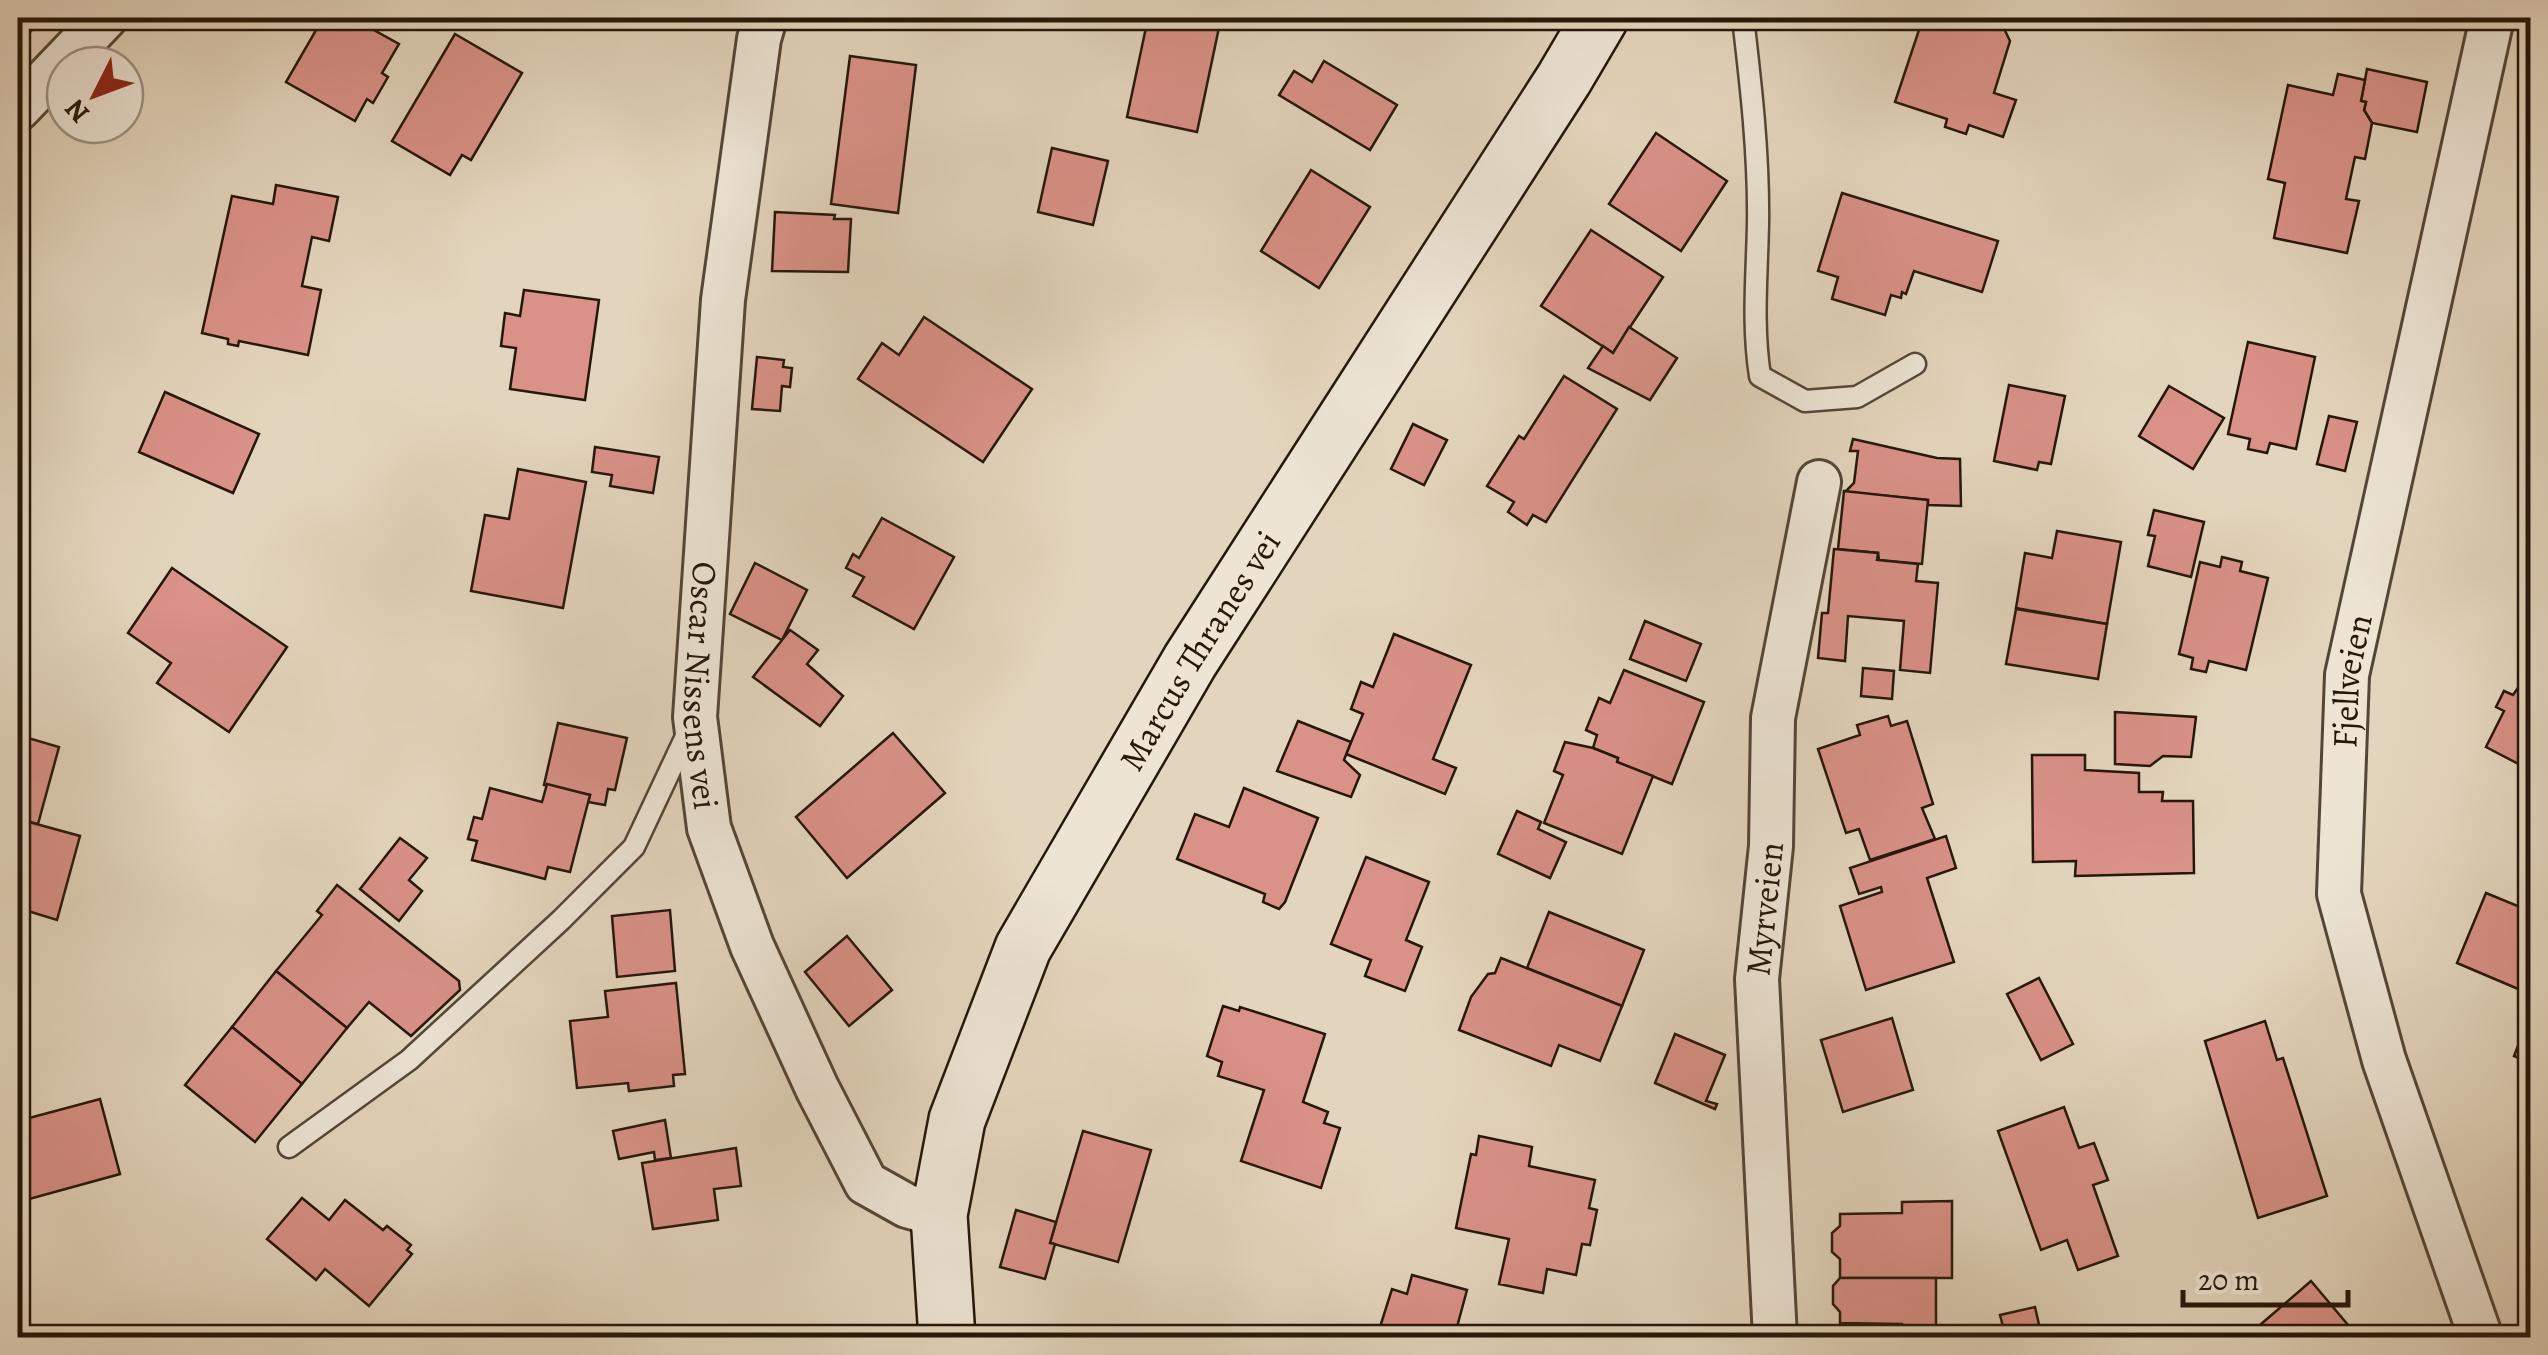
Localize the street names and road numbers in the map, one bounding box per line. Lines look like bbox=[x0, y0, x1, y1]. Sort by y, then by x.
street label: Marcus Thranes vei bbox=[1107, 521, 1292, 780]
street label: Oscar Nissens vei bbox=[671, 560, 730, 812]
street label: Fjellveien bbox=[2320, 609, 2384, 749]
street label: Myrveien bbox=[1734, 840, 1795, 978]

